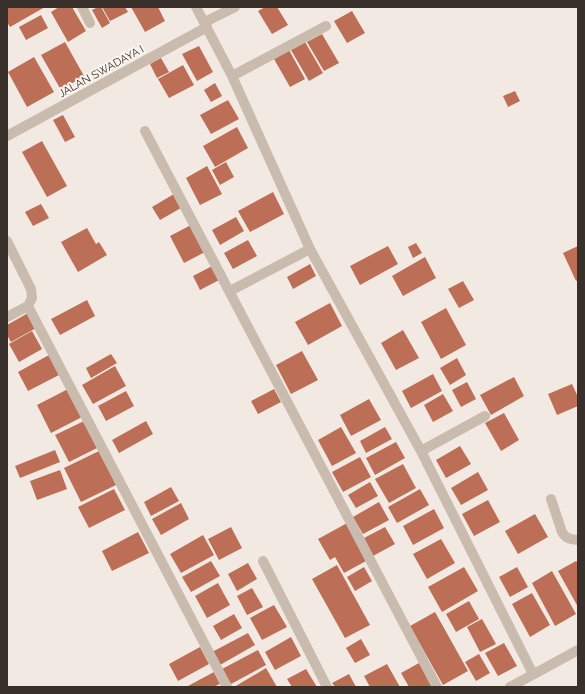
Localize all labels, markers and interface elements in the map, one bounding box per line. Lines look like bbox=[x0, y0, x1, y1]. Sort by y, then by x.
street label: JALAN SWADAYA I bbox=[56, 43, 146, 100]

